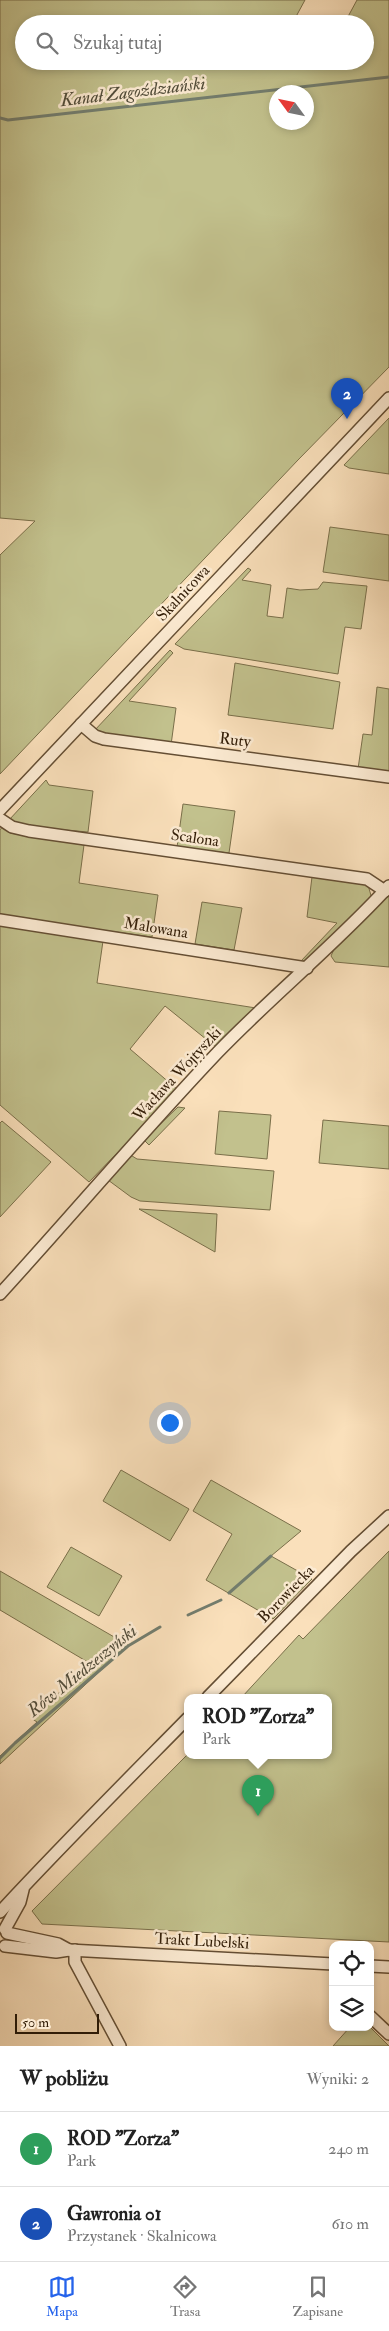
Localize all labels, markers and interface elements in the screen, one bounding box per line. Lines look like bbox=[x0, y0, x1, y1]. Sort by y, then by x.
search box bbox=[15, 15, 374, 70]
icon: search bbox=[33, 29, 61, 57]
text: Szukaj tutaj bbox=[73, 31, 162, 55]
water label: Kanał Zagoździański bbox=[58, 72, 207, 112]
north arrow bbox=[269, 85, 314, 130]
pin: 2 bbox=[331, 378, 363, 419]
street label: Skalnicowa bbox=[152, 560, 214, 625]
street label: Ruty bbox=[218, 728, 253, 752]
street label: Scalona bbox=[170, 825, 221, 851]
street label: Malowana bbox=[122, 913, 190, 943]
street label: Wacława Wojtyszki bbox=[127, 1023, 226, 1126]
your location bbox=[157, 1410, 183, 1436]
street label: Borowiecka bbox=[253, 1560, 319, 1627]
water label: Rów Miedzeszyński bbox=[22, 1620, 142, 1723]
popup bbox=[184, 1694, 332, 1759]
text: ROD "Zorza" bbox=[202, 1705, 314, 1729]
text: Park bbox=[202, 1729, 231, 1749]
pin: 1 bbox=[242, 1775, 274, 1816]
street label: Trakt Lubelski bbox=[154, 1929, 250, 1953]
map controls bbox=[329, 1941, 374, 2031]
button: locate bbox=[329, 1941, 374, 1986]
button: layers bbox=[329, 1986, 374, 2031]
scale bar bbox=[15, 2011, 99, 2034]
text: 50 m bbox=[22, 2014, 49, 2031]
text: W pobliżu bbox=[20, 2065, 109, 2092]
text: Wyniki: 2 bbox=[307, 2069, 369, 2089]
text: ROD "Zorza" bbox=[67, 2127, 179, 2151]
text: 1 bbox=[33, 2139, 39, 2159]
text: 240 m bbox=[328, 2139, 369, 2159]
text: Park bbox=[67, 2151, 96, 2171]
text: Gawronia 01 bbox=[67, 2202, 162, 2226]
text: 2 bbox=[32, 2214, 40, 2234]
text: 610 m bbox=[331, 2214, 369, 2234]
text: Przystanek · Skalnicowa bbox=[67, 2226, 217, 2246]
tab: Mapa bbox=[46, 2273, 78, 2320]
tab: Trasa bbox=[170, 2273, 200, 2320]
tab: Zapisane bbox=[292, 2273, 343, 2320]

